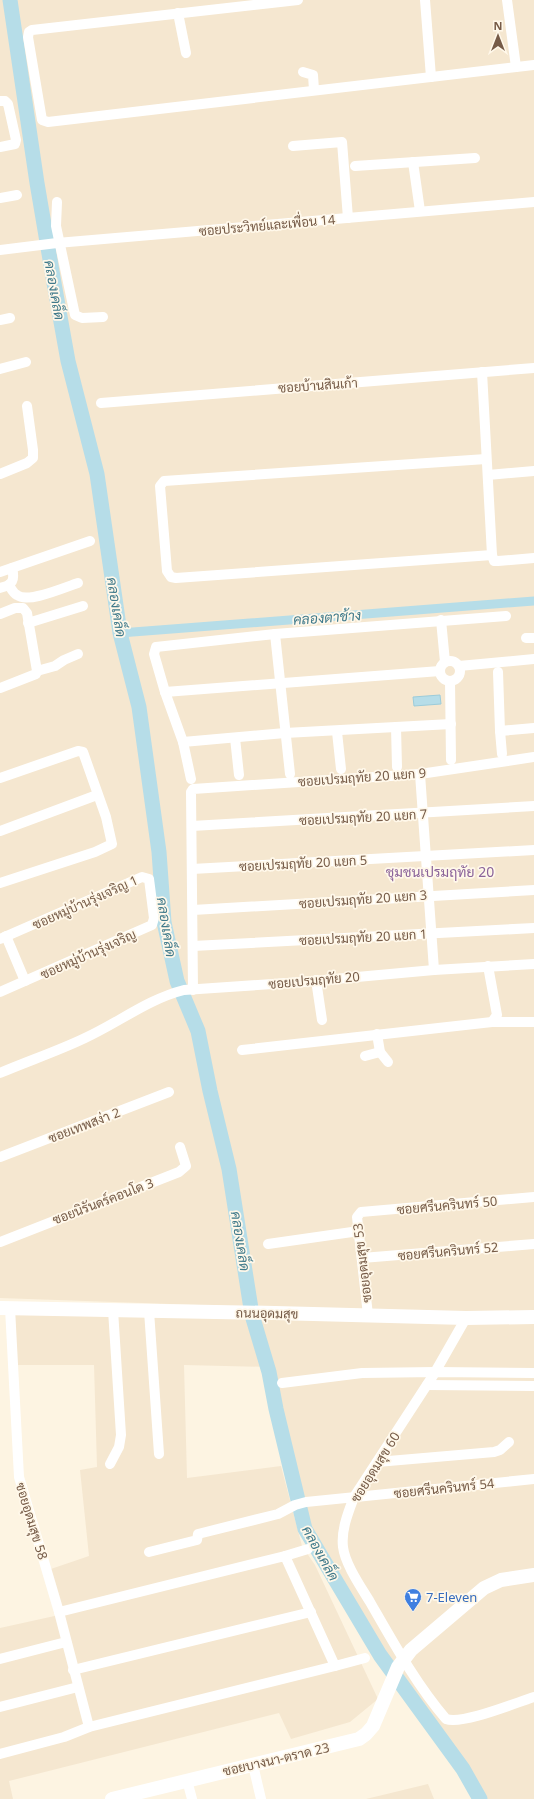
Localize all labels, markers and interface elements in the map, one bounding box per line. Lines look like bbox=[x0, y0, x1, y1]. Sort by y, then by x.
north arrow bbox=[478, 16, 518, 56]
text: N bbox=[494, 18, 502, 33]
street label: ซอยประวิทย์และเพื่อน 14 bbox=[198, 207, 337, 240]
water label: คลองเคล็ด bbox=[40, 259, 70, 321]
street label: ซอยบ้านสินเก้า bbox=[278, 373, 358, 397]
water label: คลองเคล็ด bbox=[103, 576, 131, 638]
water label: คลองตาช้าง bbox=[292, 605, 362, 629]
street label: ซอยเปรมฤทัย 20 แยก 9 bbox=[297, 764, 427, 790]
street label: ซอยเปรมฤทัย 20 แยก 7 bbox=[298, 805, 428, 829]
street label: ซอยเปรมฤทัย 20 แยก 5 bbox=[238, 851, 368, 875]
district label: ชุมชนเปรมฤทัย 20 bbox=[386, 862, 494, 882]
street label: ซอยหมู่บ้านรุ่งเจริญ 1 bbox=[29, 871, 141, 934]
street label: ซอยเปรมฤทัย 20 แยก 3 bbox=[298, 886, 428, 912]
water label: คลองเคล็ด bbox=[153, 896, 181, 958]
street label: ซอยหมู่บ้านรุ่งเจริญ bbox=[37, 925, 139, 984]
street label: ซอยเปรมฤทัย 20 แยก 1 bbox=[298, 925, 428, 949]
street label: ซอยเปรมฤทัย 20 bbox=[268, 967, 360, 993]
street label: ซอยเทพสง่า 2 bbox=[45, 1103, 123, 1147]
street label: ซอยนิรันดร์คอนโด 3 bbox=[50, 1173, 156, 1229]
street label: ซอยศรีนครินทร์ 50 bbox=[396, 1192, 498, 1218]
water label: คลองเคล็ด bbox=[227, 1210, 255, 1272]
street label: ซอยอุดมสุข 53 bbox=[348, 1222, 377, 1304]
street label: ซอยศรีนครินทร์ 52 bbox=[397, 1238, 499, 1264]
street label: ถนนอุดมสุข bbox=[235, 1303, 298, 1324]
street label: ซอยอุดมสุข 60 bbox=[346, 1428, 405, 1506]
street label: ซอยศรีนครินทร์ 54 bbox=[393, 1474, 496, 1502]
street label: ซอยอุดมสุข 58 bbox=[11, 1480, 52, 1562]
water label: คลองเคล็ด bbox=[298, 1522, 344, 1584]
supermarket icon: 7-Eleven bbox=[403, 1587, 423, 1612]
place label: 7-Eleven bbox=[426, 1588, 477, 1606]
street label: ซอยบางนา-ตราด 23 bbox=[221, 1738, 331, 1780]

